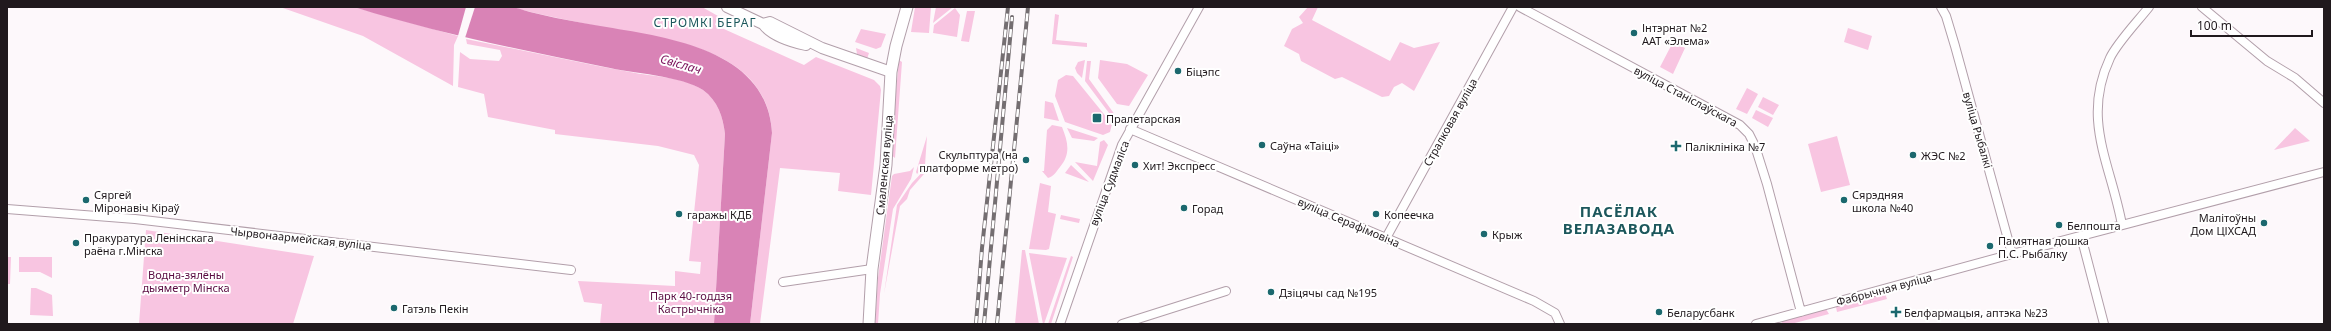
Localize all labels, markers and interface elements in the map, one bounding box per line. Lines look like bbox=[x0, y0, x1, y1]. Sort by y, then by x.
scale bar bbox=[2191, 12, 2312, 38]
district label: СТРОМКІ БЕРАГ bbox=[653, 14, 757, 31]
text: 100 m bbox=[2197, 17, 2232, 34]
place label: Інтэрнат №2 ААТ «Элема» bbox=[1642, 20, 1710, 48]
marker: Інтэрнат №2 ААТ «Элема» bbox=[1629, 28, 1639, 38]
water label: Свіслач bbox=[658, 50, 704, 78]
street label: вуліца Станіслаўскага bbox=[1632, 62, 1740, 130]
place label: Біцэпс bbox=[1186, 64, 1220, 79]
marker: Біцэпс bbox=[1173, 66, 1183, 76]
street label: Стралковая вуліца bbox=[1420, 75, 1480, 169]
street label: вуліца Рыбалкі bbox=[1960, 90, 1996, 170]
place label: Пралетарская bbox=[1106, 111, 1181, 126]
marker: Пралетарская bbox=[1091, 112, 1103, 124]
street label: Смаленская вуліца bbox=[872, 114, 896, 216]
street label: вуліца Судмаліса bbox=[1086, 138, 1132, 228]
place label: Саўна «Таіці» bbox=[1270, 138, 1340, 153]
place label: Паліклініка №7 bbox=[1685, 139, 1765, 154]
marker: Саўна «Таіці» bbox=[1257, 140, 1267, 150]
marker: Паліклініка №7 bbox=[1670, 140, 1682, 152]
place label: Скульптура (на платформе метро) bbox=[919, 147, 1018, 175]
place label: ЖЭС №2 bbox=[1921, 148, 1965, 163]
marker: ЖЭС №2 bbox=[1908, 150, 1918, 160]
marker: Скульптура (на платформе метро) bbox=[1021, 155, 1031, 165]
place label: Хит! Экспресс bbox=[1143, 158, 1216, 173]
marker: Хит! Экспресс bbox=[1130, 160, 1140, 170]
place label: Сяргей Міронавіч Кіраў bbox=[94, 187, 180, 215]
place label: Сярэдняя школа №40 bbox=[1852, 187, 1913, 215]
street label: вуліца Серафімовіча bbox=[1296, 194, 1402, 250]
marker: Сяргей Міронавіч Кіраў bbox=[81, 195, 91, 205]
marker: Сярэдняя школа №40 bbox=[1839, 195, 1849, 205]
place label: Горад bbox=[1192, 201, 1223, 216]
district label: ПАСЁЛАК ВЕЛАЗАВОДА bbox=[1563, 201, 1675, 238]
marker: Горад bbox=[1179, 203, 1189, 213]
place label: гаражы КДБ bbox=[687, 207, 752, 222]
place label: Копеечка bbox=[1384, 207, 1434, 222]
marker: гаражы КДБ bbox=[674, 209, 684, 219]
marker: Копеечка bbox=[1371, 209, 1381, 219]
place label: Малітоўны Дом ЦІХСАД bbox=[2191, 210, 2256, 238]
place label: Белпошта bbox=[2067, 218, 2121, 233]
marker: Малітоўны Дом ЦІХСАД bbox=[2259, 218, 2269, 228]
marker: Белпошта bbox=[2054, 220, 2064, 230]
street label: Чырвонаармейская вуліца bbox=[230, 223, 372, 253]
place label: Крыж bbox=[1492, 227, 1523, 242]
marker: Крыж bbox=[1479, 229, 1489, 239]
place label: Пракуратура Ленінскага раёна г.Мінска bbox=[84, 230, 214, 258]
place label: Памятная дошка П.С. Рыбалку bbox=[1998, 233, 2089, 261]
marker: Пракуратура Ленінскага раёна г.Мінска bbox=[71, 238, 81, 248]
marker: Памятная дошка П.С. Рыбалку bbox=[1985, 241, 1995, 251]
park label: Водна-зялёны дыяметр Мінска bbox=[142, 267, 230, 295]
street label: Фабрычная вуліца bbox=[1834, 269, 1934, 309]
place label: Дзіцячы сад №195 bbox=[1279, 285, 1377, 300]
marker: Дзіцячы сад №195 bbox=[1266, 287, 1276, 297]
park label: Парк 40-годдзя Кастрычніка bbox=[650, 288, 732, 316]
place label: Гатэль Пекін bbox=[402, 301, 469, 316]
marker: Гатэль Пекін bbox=[389, 303, 399, 313]
place label: Беларусбанк bbox=[1667, 305, 1735, 320]
place label: Белфармацыя, аптэка №23 bbox=[1904, 305, 2048, 320]
marker: Беларусбанк bbox=[1654, 307, 1664, 317]
marker: Белфармацыя, аптэка №23 bbox=[1891, 307, 1901, 317]

